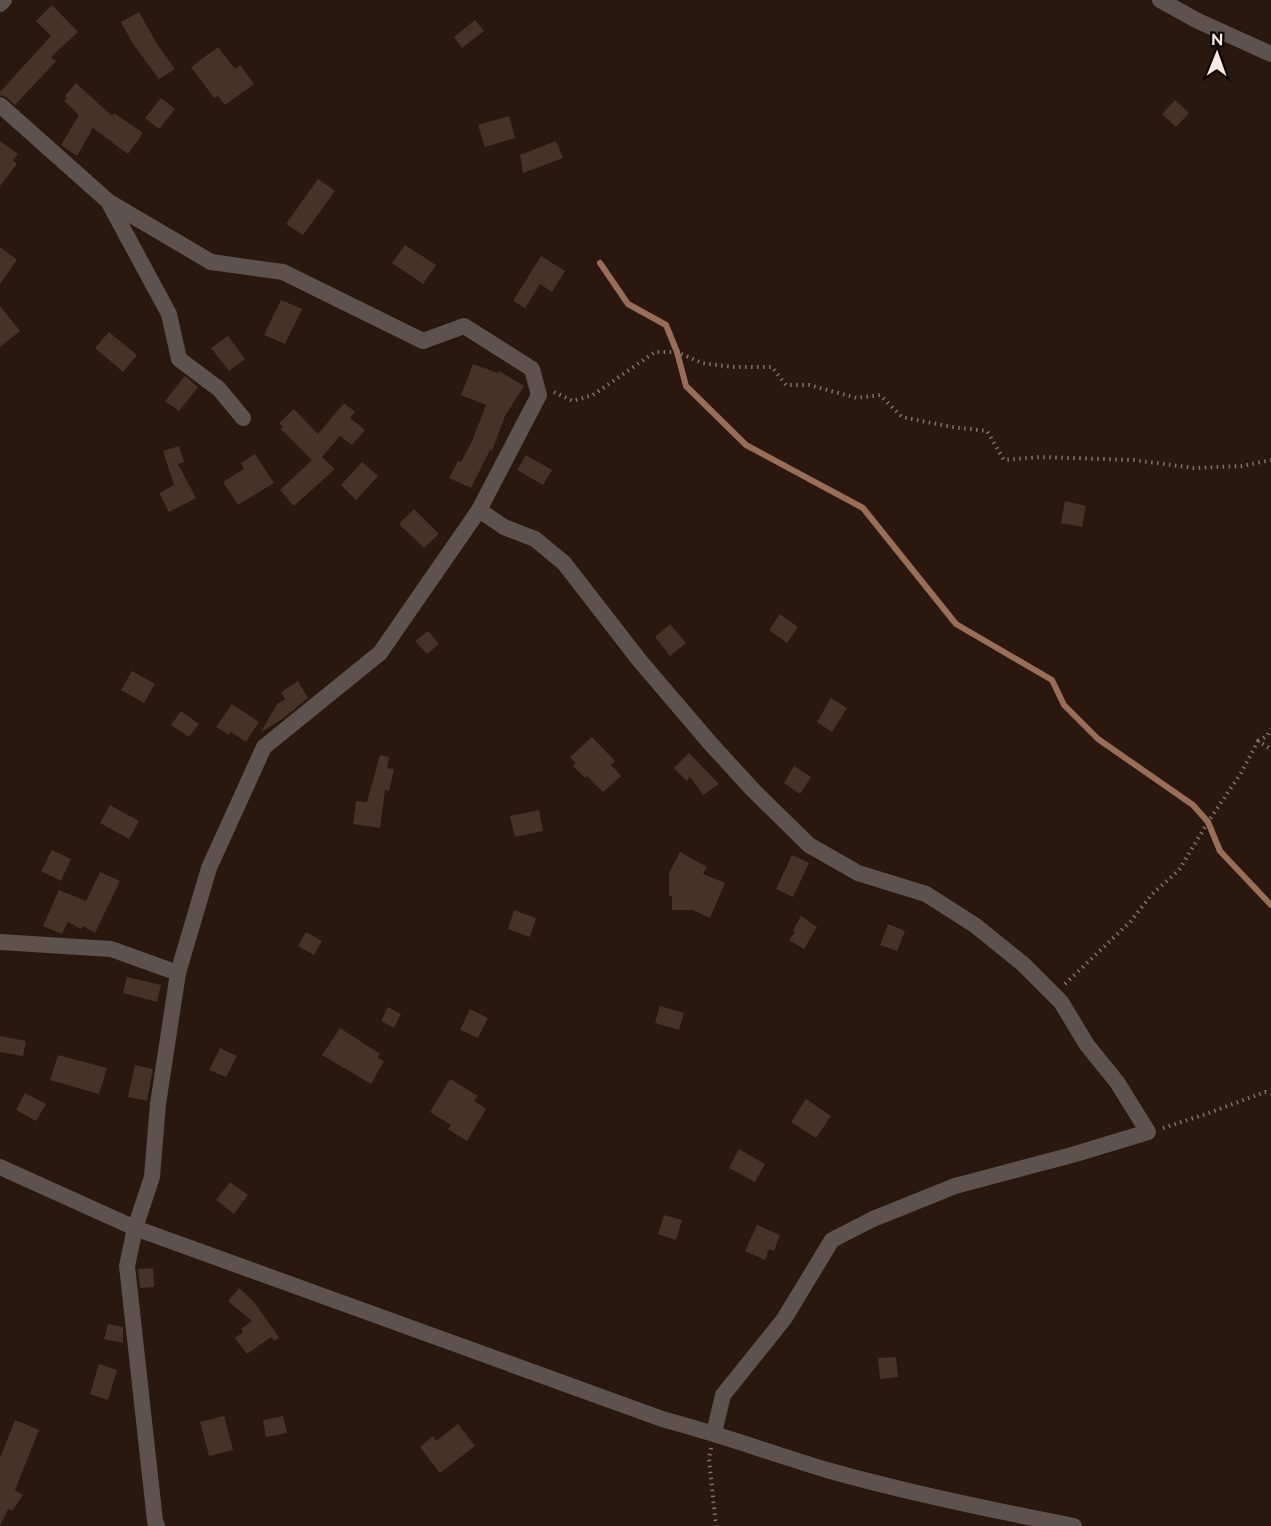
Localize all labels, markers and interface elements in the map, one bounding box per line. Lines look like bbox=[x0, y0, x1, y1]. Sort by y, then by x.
north arrow bbox=[1187, 24, 1247, 84]
text: N bbox=[1211, 30, 1224, 49]

